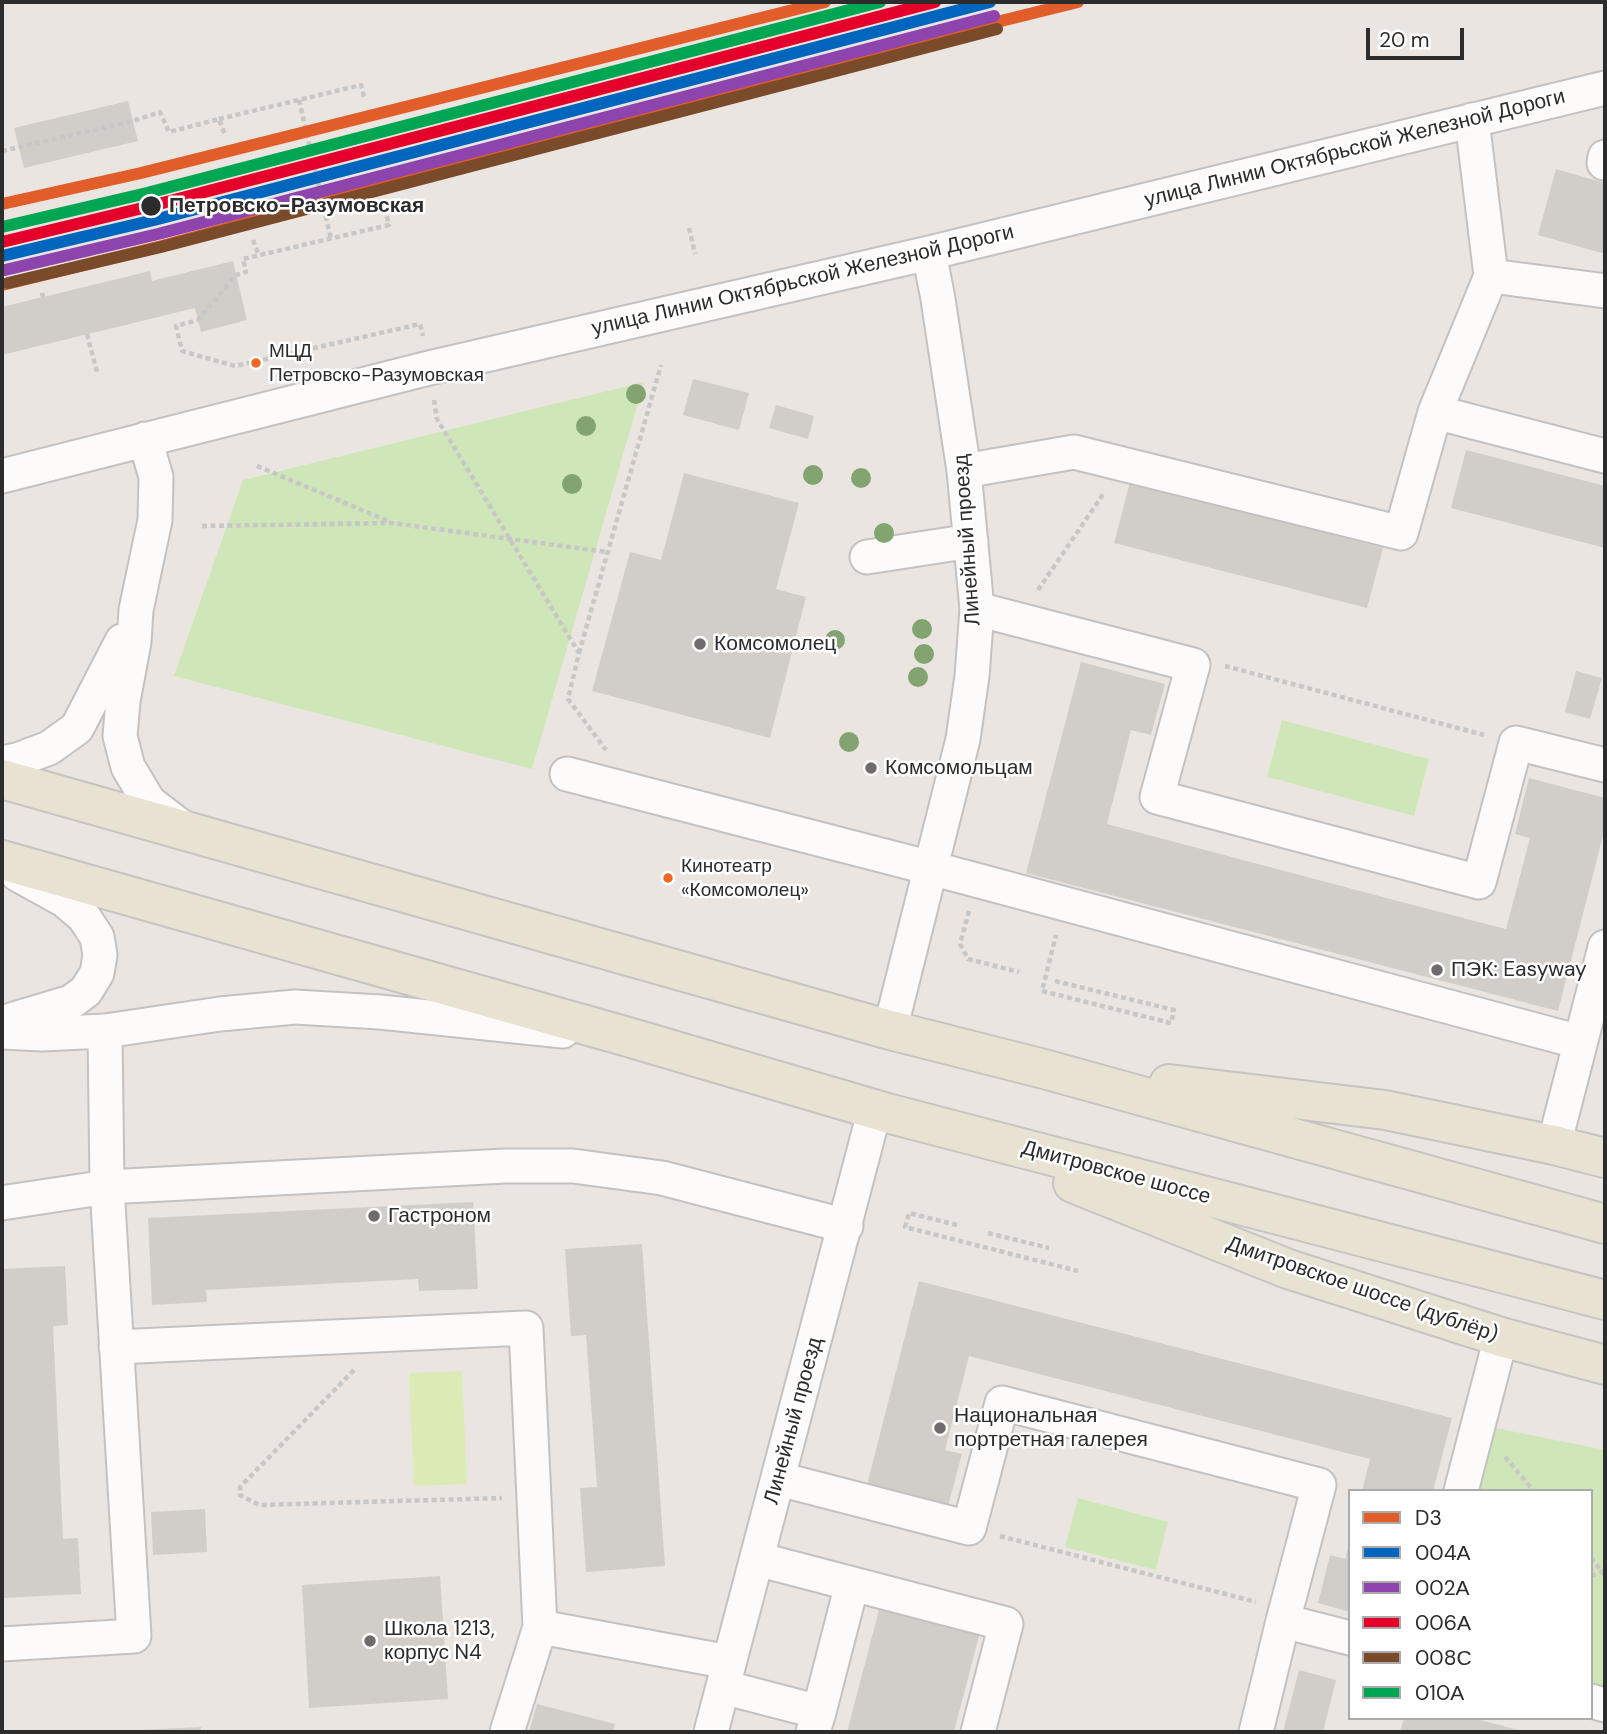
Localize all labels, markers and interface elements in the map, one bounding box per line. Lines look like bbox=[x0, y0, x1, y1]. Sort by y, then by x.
scale bar bbox=[1369, 14, 1467, 58]
text: 20 m bbox=[1379, 26, 1430, 54]
street label: улица Линии Октябрьской Железной Дороги bbox=[1142, 84, 1568, 214]
place label: Петровско-Разумовская bbox=[169, 193, 424, 219]
marker: Петровско-Разумовская bbox=[139, 194, 163, 218]
street label: улица Линии Октябрьской Железной Дороги bbox=[589, 220, 1017, 342]
place label: МЦД Петровско-Разумовская bbox=[269, 341, 484, 385]
marker: МЦД Петровско-Разумовская bbox=[249, 356, 263, 370]
street label: Линейный проезд bbox=[949, 453, 987, 627]
place label: Комсомолец bbox=[714, 631, 836, 657]
marker: Комсомолец bbox=[692, 636, 708, 652]
place label: Комсомольцам bbox=[885, 755, 1033, 781]
marker: Комсомольцам bbox=[863, 760, 879, 776]
place label: Кинотеатр «Комсомолец» bbox=[681, 856, 809, 900]
marker: Кинотеатр «Комсомолец» bbox=[661, 871, 675, 885]
place label: ПЭК: Easyway bbox=[1451, 957, 1587, 983]
marker: ПЭК: Easyway bbox=[1429, 962, 1445, 978]
street label: Дмитровское шоссе bbox=[1019, 1136, 1213, 1210]
place label: Гастроном bbox=[388, 1203, 491, 1229]
marker: Гастроном bbox=[366, 1208, 382, 1224]
street label: Дмитровское шоссе (дублёр) bbox=[1223, 1232, 1501, 1348]
street label: Линейный проезд bbox=[760, 1335, 828, 1507]
place label: Национальная портретная галерея bbox=[954, 1403, 1148, 1453]
marker: Национальная портретная галерея bbox=[932, 1420, 948, 1436]
legend bbox=[1348, 1489, 1593, 1720]
text: D3 bbox=[1415, 1504, 1442, 1532]
text: 004А bbox=[1415, 1539, 1470, 1567]
text: 002А bbox=[1415, 1574, 1470, 1602]
text: 006А bbox=[1415, 1609, 1471, 1637]
place label: Школа 1213, корпус N4 bbox=[384, 1616, 495, 1666]
marker: Школа 1213, корпус N4 bbox=[362, 1633, 378, 1649]
text: 008С bbox=[1415, 1644, 1472, 1672]
text: 010А bbox=[1415, 1679, 1464, 1707]

